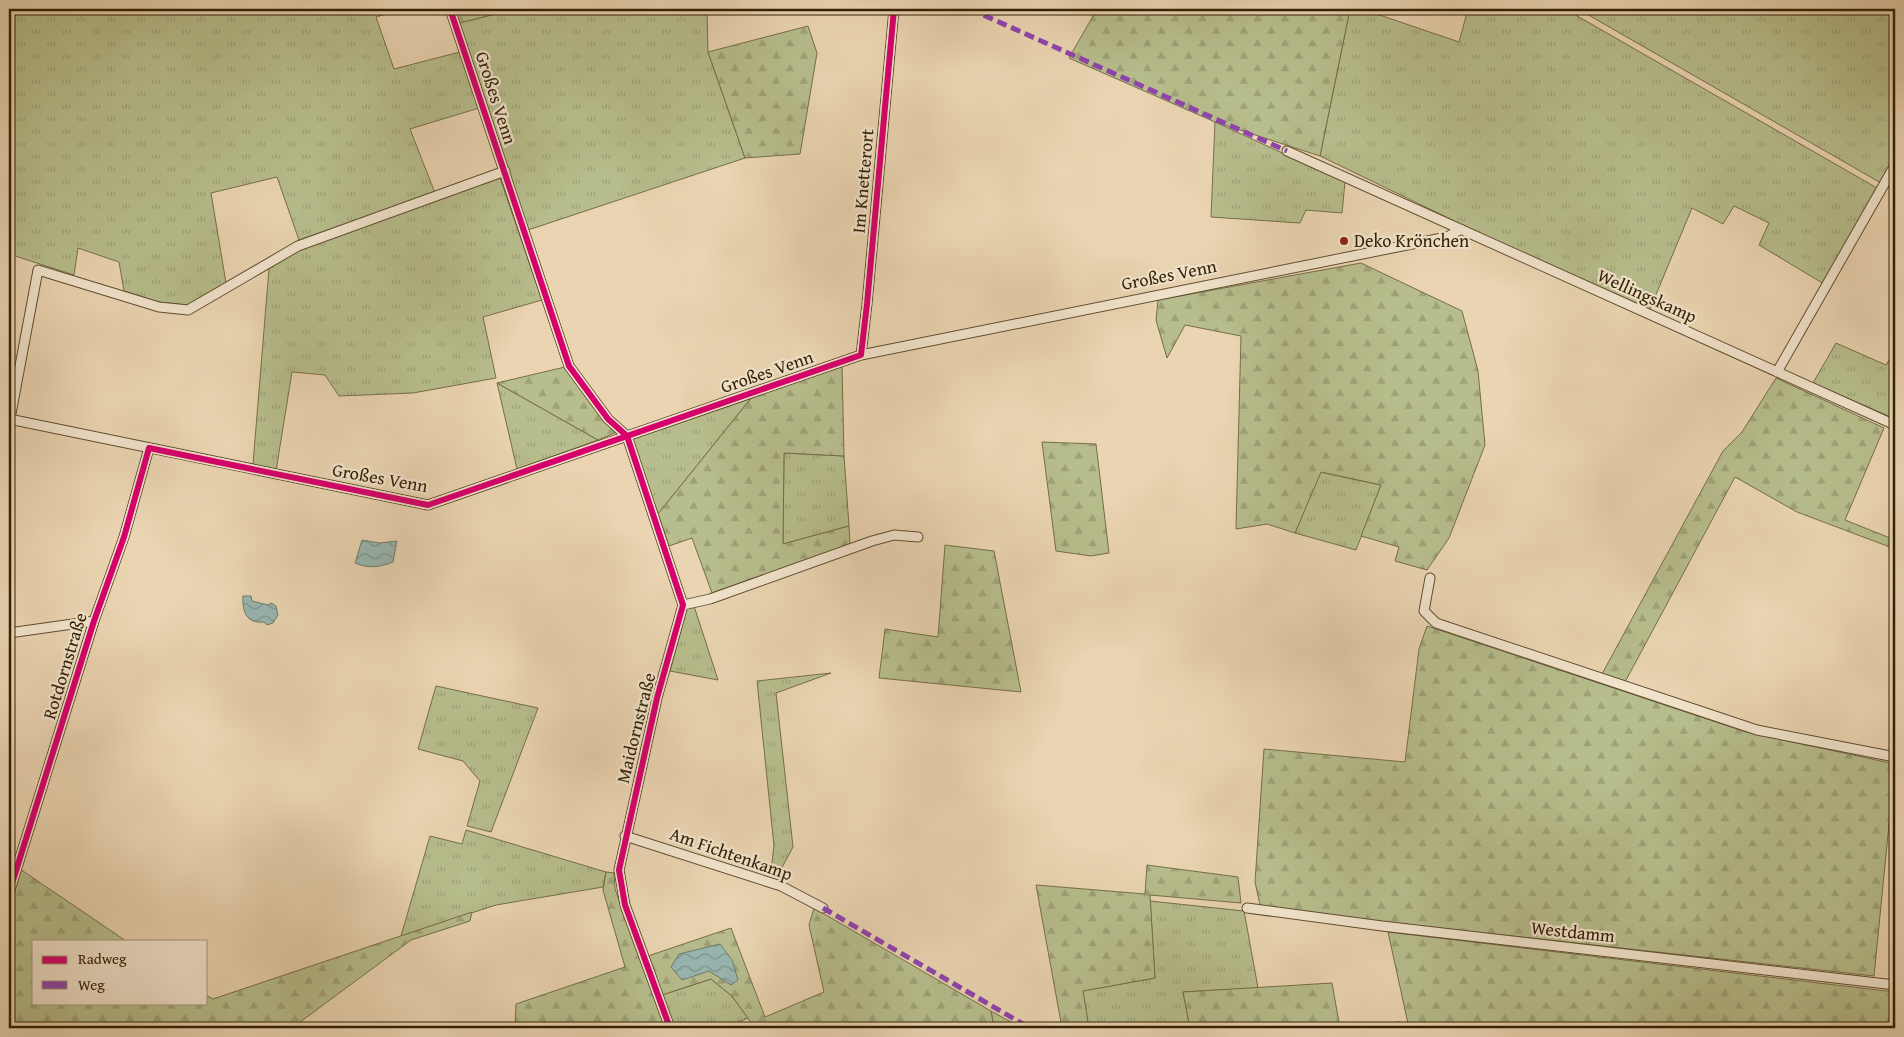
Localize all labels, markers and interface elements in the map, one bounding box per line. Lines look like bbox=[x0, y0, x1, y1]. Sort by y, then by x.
street label: Großes Venn bbox=[469, 48, 524, 148]
street label: Im Knetterort bbox=[844, 127, 881, 234]
place label: Deko Krönchen bbox=[1354, 227, 1469, 254]
marker: Deko Krönchen bbox=[1338, 235, 1350, 247]
street label: Großes Venn bbox=[1119, 252, 1219, 297]
street label: Wellingskamp bbox=[1593, 262, 1702, 330]
street label: Großes Venn bbox=[717, 343, 817, 400]
street label: Großes Venn bbox=[330, 456, 430, 499]
street label: Rotdornstraße bbox=[35, 609, 94, 723]
street label: Maidornstraße bbox=[609, 670, 662, 786]
street label: Am Fichtenkamp bbox=[666, 820, 796, 887]
street label: Westdamm bbox=[1530, 914, 1617, 949]
legend bbox=[32, 940, 208, 1004]
text: Radweg bbox=[78, 948, 127, 969]
text: Weg bbox=[78, 974, 105, 995]

